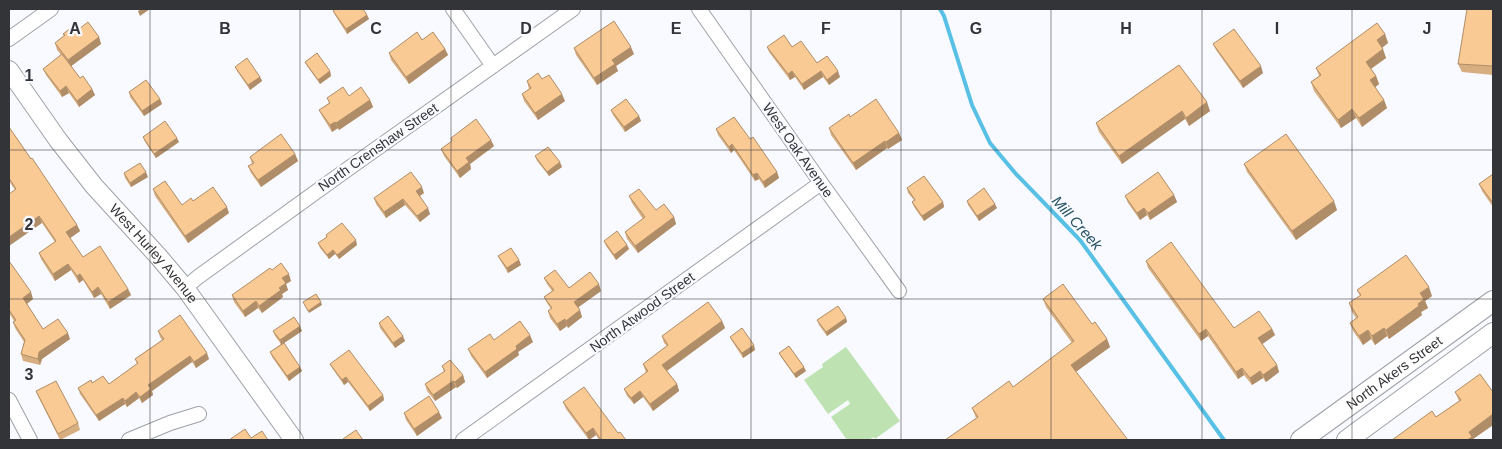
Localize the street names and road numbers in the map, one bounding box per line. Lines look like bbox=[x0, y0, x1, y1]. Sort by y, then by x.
street label: North Crenshaw Street bbox=[315, 100, 441, 194]
street label: West Oak Avenue bbox=[759, 100, 837, 200]
street label: West Hurley Avenue bbox=[106, 200, 201, 306]
street label: North Atwood Street bbox=[587, 269, 697, 355]
street label: North Akers Street bbox=[1343, 332, 1445, 413]

